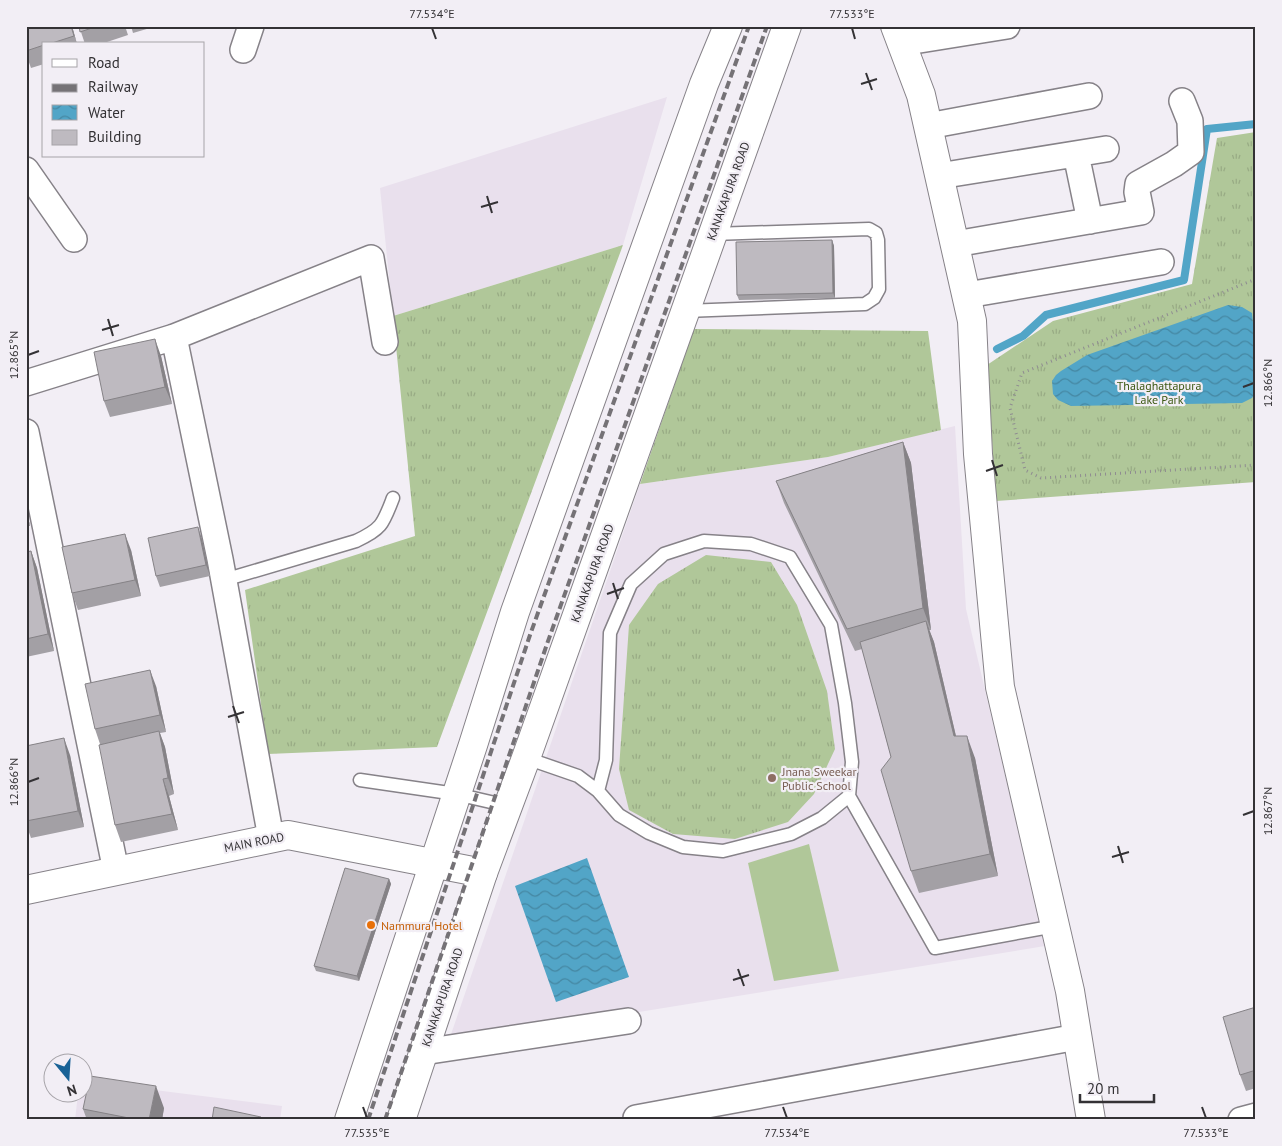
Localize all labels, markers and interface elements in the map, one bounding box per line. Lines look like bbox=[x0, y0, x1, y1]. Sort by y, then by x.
text: 77.534°E bbox=[409, 6, 455, 21]
text: 77.533°E bbox=[829, 6, 875, 21]
legend bbox=[42, 42, 205, 158]
text: Road bbox=[88, 53, 120, 72]
text: Railway bbox=[88, 77, 138, 96]
text: Water bbox=[88, 103, 125, 122]
text: Building bbox=[88, 127, 142, 146]
street label: KANAKAPURA ROAD bbox=[703, 140, 753, 242]
text: 12.865°N bbox=[6, 331, 21, 379]
text: 12.866°N bbox=[1260, 359, 1275, 407]
park label: Thalaghattapura Lake Park bbox=[1117, 378, 1201, 407]
street label: KANAKAPURA ROAD bbox=[567, 522, 617, 624]
text: 12.866°N bbox=[6, 758, 21, 806]
place label: Jnana Sweekar Public School bbox=[781, 764, 857, 793]
marker: Jnana Sweekar Public School bbox=[766, 772, 778, 784]
text: 12.867°N bbox=[1260, 787, 1275, 835]
street label: MAIN ROAD bbox=[223, 829, 285, 855]
place label: Nammura Hotel bbox=[381, 918, 463, 933]
marker: Nammura Hotel bbox=[365, 919, 377, 931]
street label: KANAKAPURA ROAD bbox=[418, 945, 466, 1048]
north arrow bbox=[42, 1054, 92, 1104]
scale bar bbox=[1080, 1071, 1153, 1103]
text: 20 m bbox=[1087, 1079, 1120, 1098]
text: N bbox=[65, 1080, 79, 1100]
text: 77.535°E bbox=[344, 1125, 390, 1140]
text: 77.534°E bbox=[764, 1125, 810, 1140]
text: 77.533°E bbox=[1183, 1125, 1229, 1140]

